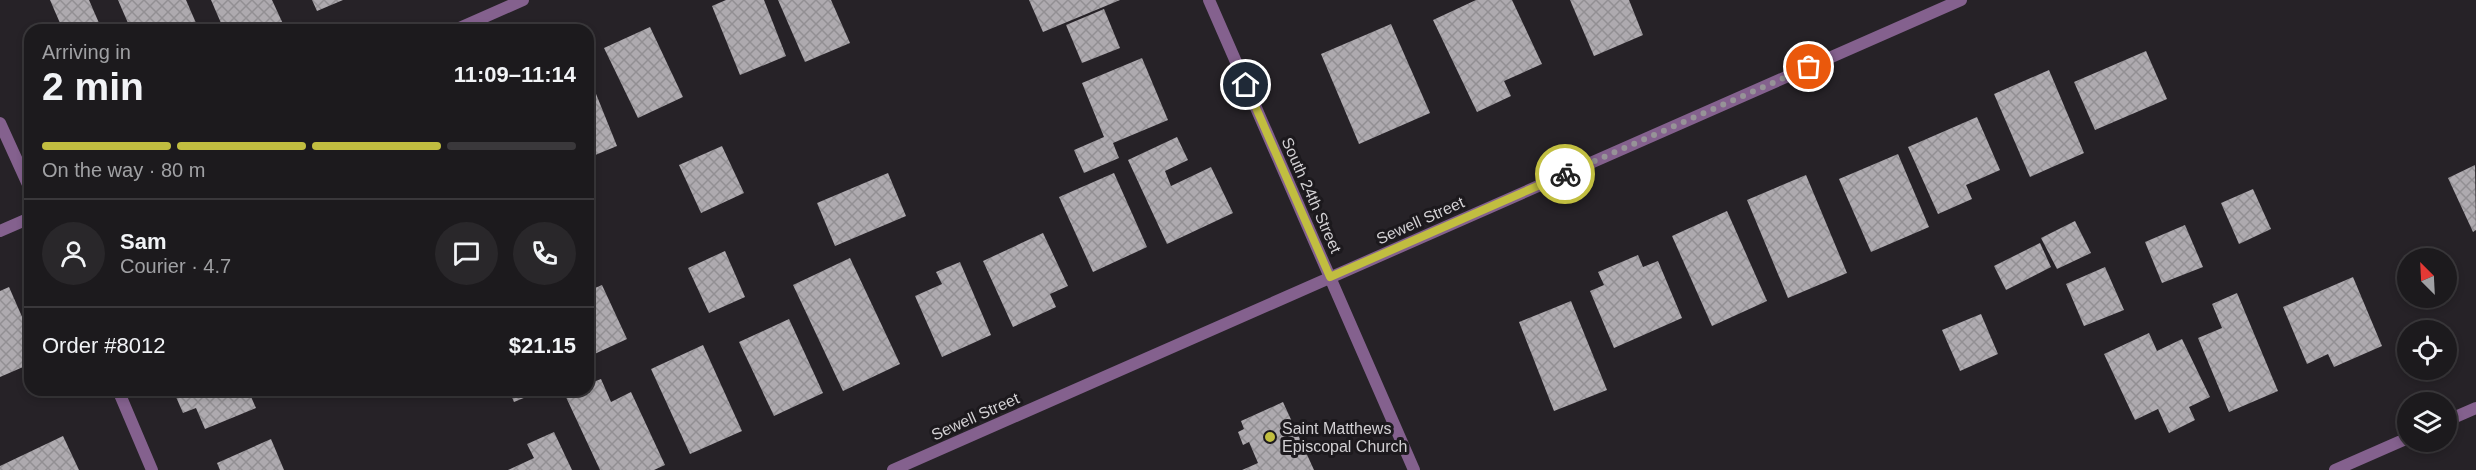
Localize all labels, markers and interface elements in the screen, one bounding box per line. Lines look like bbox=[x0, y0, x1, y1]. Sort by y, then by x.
text: Arriving in bbox=[42, 41, 131, 63]
pin bbox=[1783, 41, 1834, 92]
icon: bag bbox=[1792, 50, 1825, 83]
pin bbox=[1220, 59, 1271, 110]
text: 11:09–11:14 bbox=[454, 62, 576, 87]
text: 2 min bbox=[42, 65, 144, 108]
icon: home bbox=[1229, 68, 1262, 101]
street label: South 24th Street bbox=[1278, 135, 1345, 256]
courier bbox=[1535, 144, 1595, 204]
icon: bike bbox=[1549, 158, 1582, 191]
text: On the way · 80 m bbox=[42, 159, 205, 181]
street label: Sewell Street bbox=[1374, 193, 1467, 247]
button: person bbox=[42, 222, 105, 285]
button: chat bbox=[435, 222, 498, 285]
button: phone bbox=[513, 222, 576, 285]
text: Sam bbox=[120, 229, 166, 254]
north arrow bbox=[2397, 248, 2457, 308]
map controls bbox=[2397, 248, 2457, 452]
text: Courier · 4.7 bbox=[120, 255, 231, 277]
button: locate bbox=[2397, 320, 2457, 380]
text: Order #8012 bbox=[42, 333, 166, 358]
text: $21.15 bbox=[509, 333, 576, 358]
street label: Sewell Street bbox=[929, 389, 1022, 443]
button: layers bbox=[2397, 392, 2457, 452]
place label: Saint Matthews Episcopal Church bbox=[1282, 420, 1407, 455]
marker: Saint Matthews Episcopal Church bbox=[1263, 430, 1277, 444]

